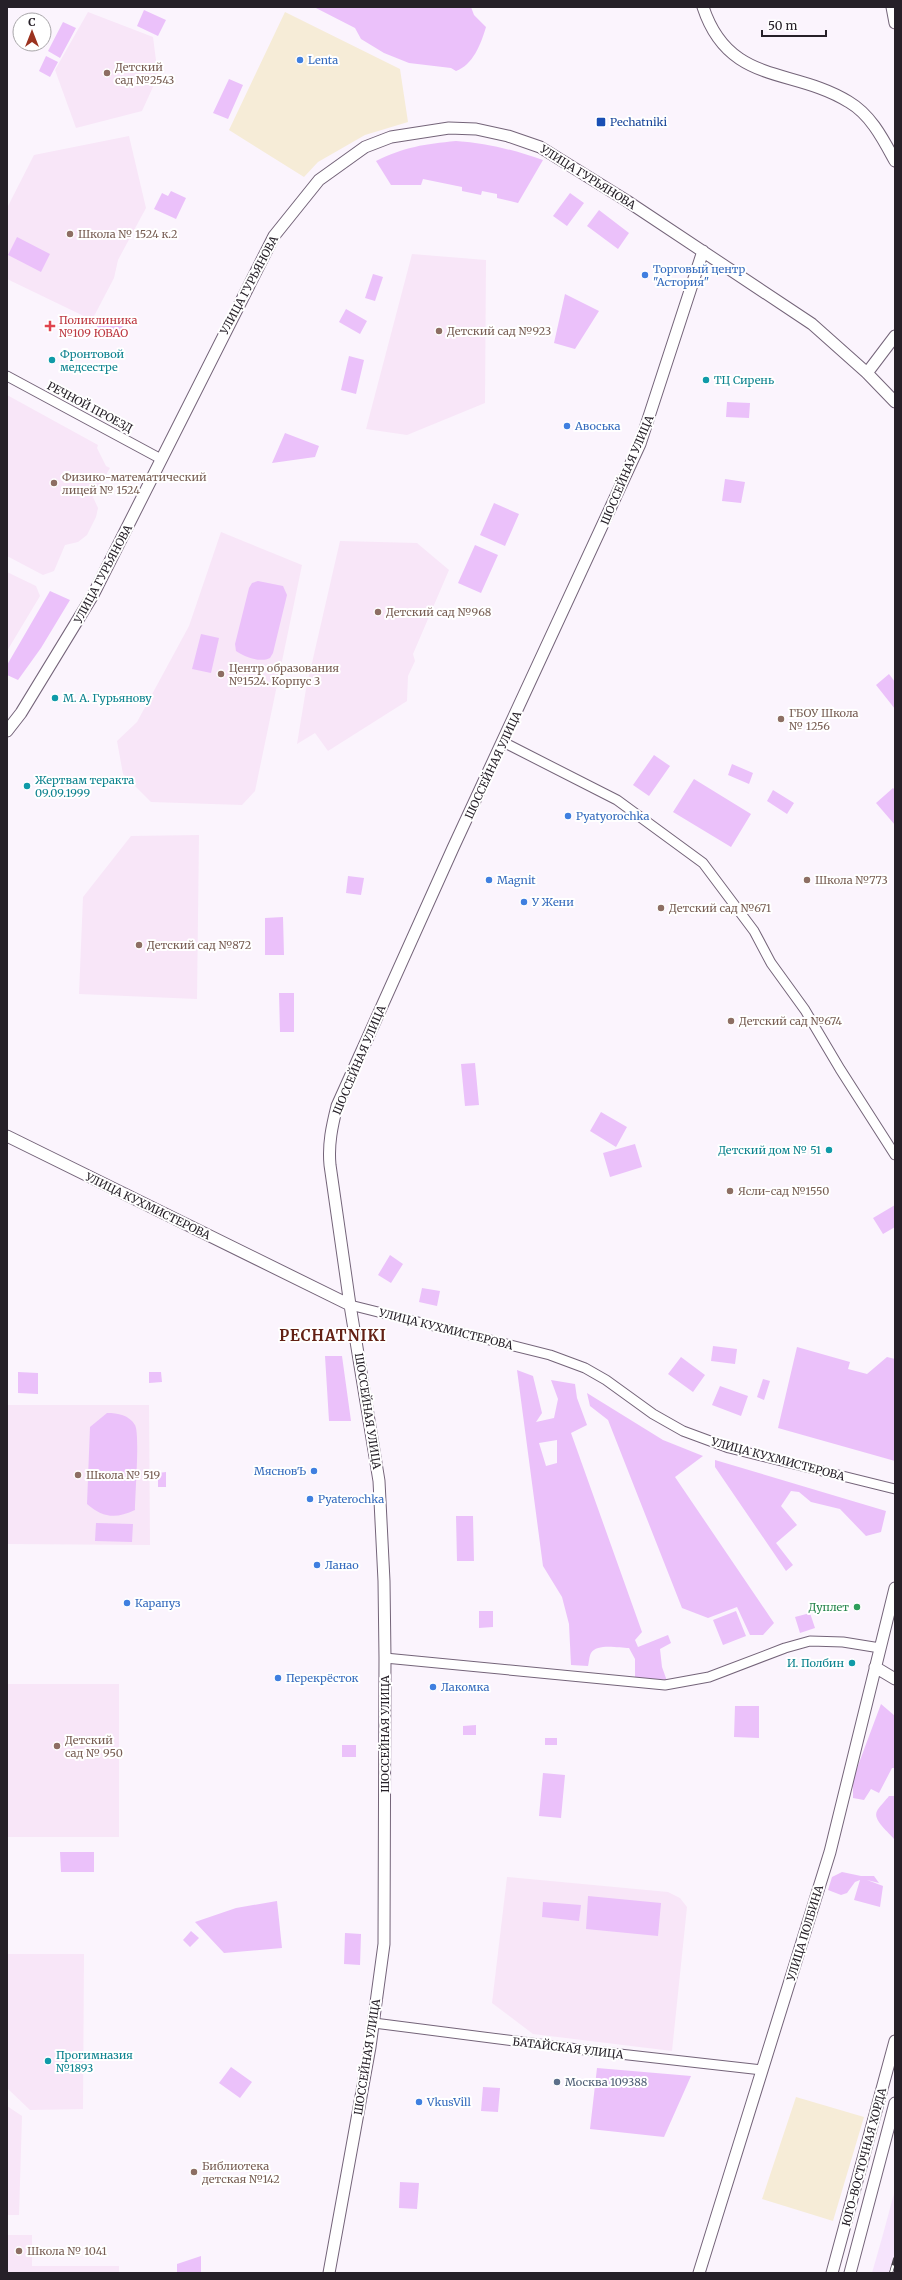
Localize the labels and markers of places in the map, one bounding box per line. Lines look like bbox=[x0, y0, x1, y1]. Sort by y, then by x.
place label: Lenta bbox=[308, 53, 338, 67]
marker: Lenta bbox=[295, 55, 305, 65]
place label: Детский сад №2543 bbox=[115, 60, 174, 87]
marker: Детский сад №2543 bbox=[102, 68, 112, 78]
place label: Pechatniki bbox=[610, 115, 668, 129]
marker: Pechatniki bbox=[595, 116, 607, 128]
place label: Школа № 1524 к.2 bbox=[78, 227, 178, 241]
marker: Школа № 1524 к.2 bbox=[65, 229, 75, 239]
place label: Торговый центр "Астория" bbox=[653, 262, 746, 289]
marker: Торговый центр "Астория" bbox=[640, 270, 650, 280]
place label: Поликлиника №109 ЮВАО bbox=[59, 313, 137, 340]
marker: Поликлиника №109 ЮВАО bbox=[44, 320, 56, 332]
place label: Детский сад №923 bbox=[447, 324, 551, 338]
marker: Детский сад №923 bbox=[434, 326, 444, 336]
place label: Фронтовой медсестре bbox=[60, 347, 124, 374]
marker: Фронтовой медсестре bbox=[47, 355, 57, 365]
place label: ТЦ Сирень bbox=[714, 373, 774, 387]
marker: ТЦ Сирень bbox=[701, 375, 711, 385]
place label: Авоська bbox=[574, 419, 621, 433]
marker: Авоська bbox=[562, 421, 572, 431]
place label: Физико-математический лицей № 1524 bbox=[62, 470, 207, 497]
marker: Физико-математический лицей № 1524 bbox=[49, 478, 59, 488]
place label: Детский сад №968 bbox=[386, 605, 492, 619]
marker: Детский сад №968 bbox=[373, 607, 383, 617]
place label: Центр образования №1524. Корпус 3 bbox=[229, 661, 340, 688]
marker: Центр образования №1524. Корпус 3 bbox=[216, 669, 226, 679]
place label: М. А. Гурьянову bbox=[63, 691, 152, 705]
marker: М. А. Гурьянову bbox=[50, 693, 60, 703]
place label: ГБОУ Школа № 1256 bbox=[789, 706, 859, 733]
marker: ГБОУ Школа № 1256 bbox=[776, 714, 786, 724]
place label: Жертвам теракта 09.09.1999 bbox=[35, 773, 134, 800]
marker: Жертвам теракта 09.09.1999 bbox=[22, 781, 32, 791]
place label: Pyatyorochka bbox=[576, 809, 649, 823]
marker: Pyatyorochka bbox=[563, 811, 573, 821]
place label: Magnit bbox=[497, 873, 536, 887]
place label: Школа №773 bbox=[815, 873, 888, 887]
marker: Magnit bbox=[484, 875, 494, 885]
marker: Школа №773 bbox=[802, 875, 812, 885]
place label: У Жени bbox=[531, 895, 574, 909]
marker: У Жени bbox=[519, 897, 529, 907]
place label: Детский сад №671 bbox=[669, 901, 771, 915]
marker: Детский сад №671 bbox=[656, 903, 666, 913]
place label: Детский сад №872 bbox=[147, 938, 251, 952]
marker: Детский сад №872 bbox=[134, 940, 144, 950]
place label: Детский сад №674 bbox=[739, 1014, 842, 1028]
marker: Детский сад №674 bbox=[726, 1016, 736, 1026]
place label: Детский дом № 51 bbox=[718, 1143, 821, 1157]
marker: Детский дом № 51 bbox=[824, 1145, 834, 1155]
place label: Ясли-сад №1550 bbox=[738, 1184, 829, 1198]
marker: Ясли-сад №1550 bbox=[725, 1186, 735, 1196]
place label: МясновЪ bbox=[254, 1464, 306, 1478]
marker: МясновЪ bbox=[309, 1466, 319, 1476]
place label: Школа № 519 bbox=[86, 1468, 161, 1482]
marker: Школа № 519 bbox=[73, 1470, 83, 1480]
place label: Pyaterochka bbox=[318, 1492, 384, 1506]
marker: Pyaterochka bbox=[305, 1494, 315, 1504]
place label: Ланао bbox=[325, 1558, 359, 1572]
marker: Ланао bbox=[312, 1560, 322, 1570]
place label: Карапуз bbox=[135, 1596, 181, 1610]
marker: Карапуз bbox=[122, 1598, 132, 1608]
place label: Дуплет bbox=[809, 1600, 849, 1614]
marker: Дуплет bbox=[852, 1602, 862, 1612]
place label: И. Полбин bbox=[787, 1656, 844, 1670]
marker: И. Полбин bbox=[847, 1658, 857, 1668]
place label: Перекрёсток bbox=[286, 1671, 359, 1685]
marker: Перекрёсток bbox=[273, 1673, 283, 1683]
place label: Лакомка bbox=[441, 1680, 490, 1694]
marker: Лакомка bbox=[428, 1682, 438, 1692]
place label: Детский сад № 950 bbox=[65, 1733, 123, 1760]
marker: Детский сад № 950 bbox=[52, 1741, 62, 1751]
place label: Прогимназия №1893 bbox=[56, 2048, 133, 2075]
marker: Прогимназия №1893 bbox=[43, 2056, 53, 2066]
place label: Москва 109388 bbox=[565, 2075, 648, 2089]
marker: Москва 109388 bbox=[552, 2077, 562, 2087]
place label: VkusVill bbox=[426, 2095, 471, 2109]
marker: VkusVill bbox=[414, 2097, 424, 2107]
place label: Библиотека детская №142 bbox=[201, 2159, 280, 2186]
marker: Библиотека детская №142 bbox=[189, 2167, 199, 2177]
place label: Школа № 1041 bbox=[27, 2244, 107, 2258]
marker: Школа № 1041 bbox=[14, 2246, 24, 2256]

